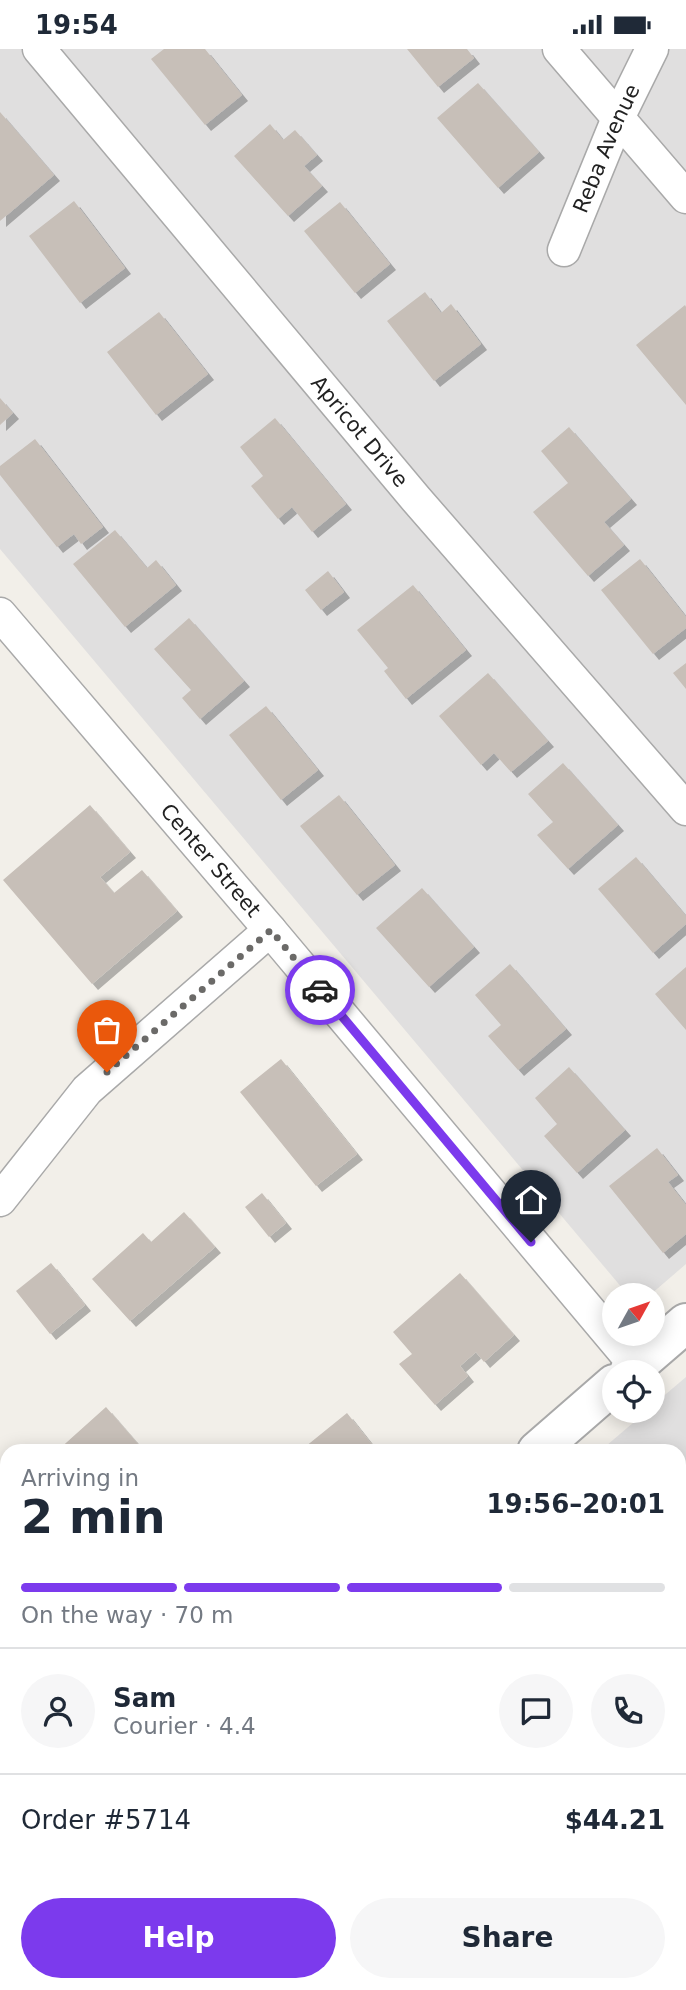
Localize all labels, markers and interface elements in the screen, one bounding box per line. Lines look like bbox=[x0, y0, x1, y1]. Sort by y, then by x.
text: 19:54 bbox=[35, 10, 118, 40]
street label: Reba Avenue bbox=[569, 80, 645, 216]
street label: Apricot Drive bbox=[306, 371, 413, 492]
street label: Center Street bbox=[155, 799, 265, 922]
courier bbox=[285, 955, 355, 1025]
icon: car bbox=[301, 971, 339, 1009]
pin bbox=[77, 1000, 137, 1072]
icon: bag bbox=[88, 1011, 126, 1049]
pin bbox=[501, 1170, 561, 1242]
icon: home bbox=[512, 1181, 550, 1219]
north arrow bbox=[602, 1283, 665, 1346]
map controls bbox=[602, 1283, 665, 1423]
button: locate bbox=[602, 1360, 665, 1423]
text: Arriving in bbox=[21, 1465, 139, 1491]
text: 19:56–20:01 bbox=[486, 1489, 665, 1519]
text: 2 min bbox=[21, 1490, 165, 1544]
text: On the way · 70 m bbox=[21, 1602, 233, 1628]
button: person bbox=[21, 1674, 95, 1748]
button: chat bbox=[499, 1674, 573, 1748]
button: phone bbox=[591, 1674, 665, 1748]
text: Sam bbox=[113, 1683, 176, 1713]
text: Courier · 4.4 bbox=[113, 1713, 256, 1739]
text: Order #5714 bbox=[21, 1805, 191, 1835]
text: $44.21 bbox=[565, 1805, 665, 1835]
button: Help bbox=[21, 1898, 336, 1978]
button: Share bbox=[350, 1898, 665, 1978]

